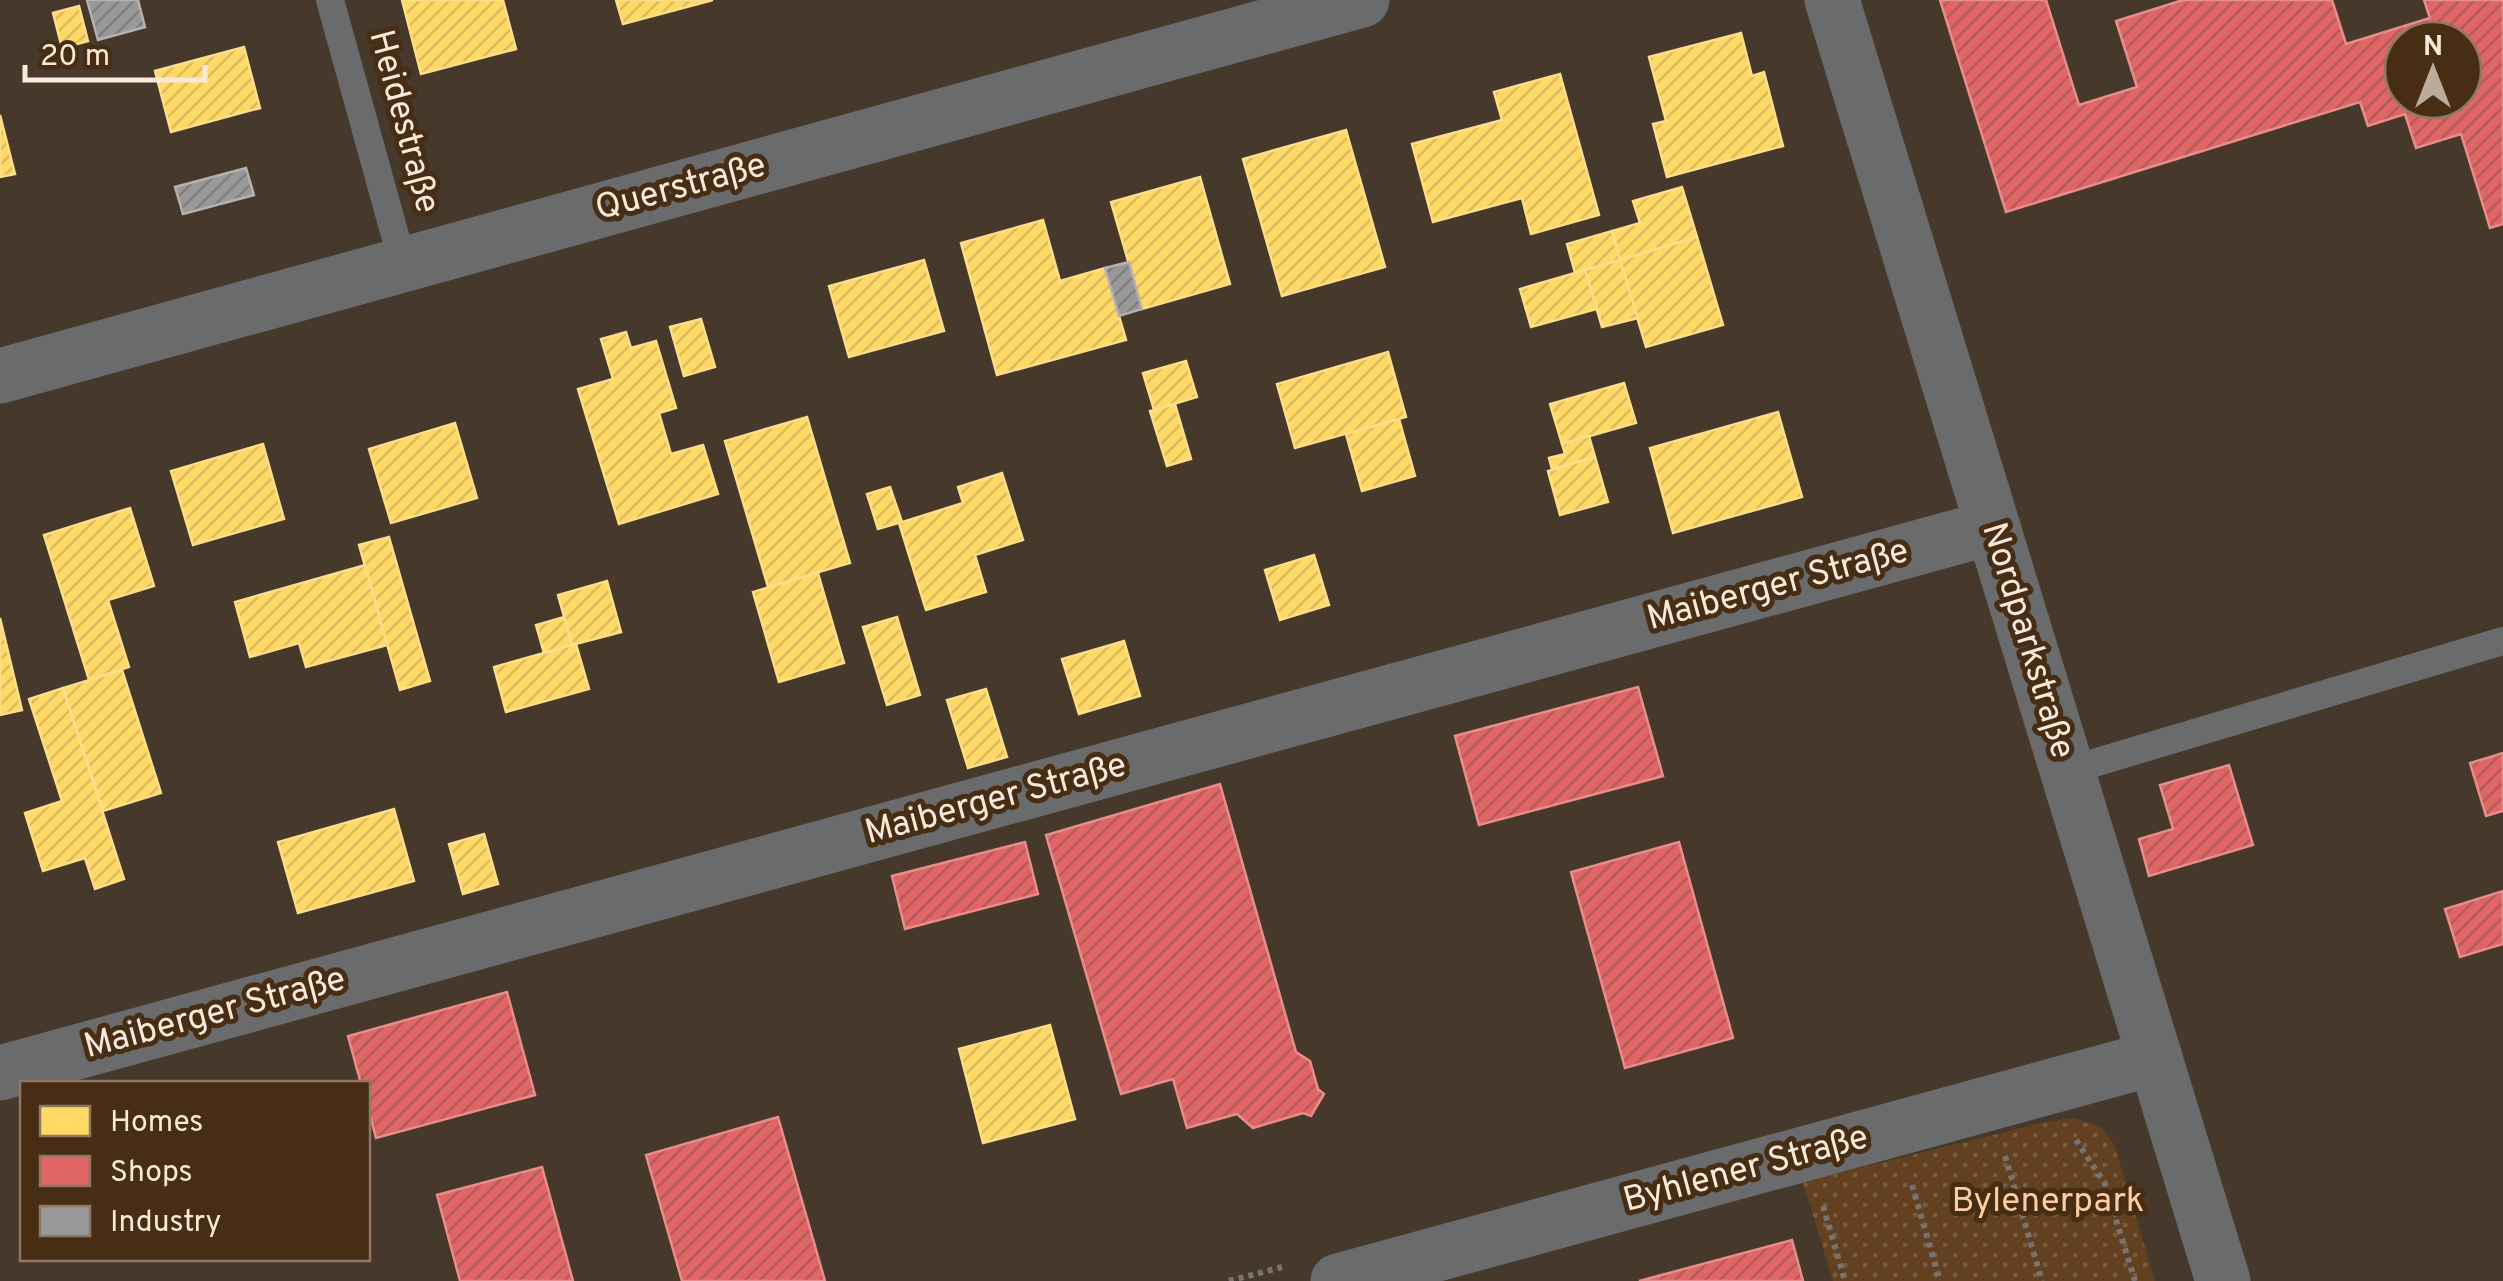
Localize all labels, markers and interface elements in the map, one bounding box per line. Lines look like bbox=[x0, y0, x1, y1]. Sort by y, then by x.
scale bar bbox=[25, 20, 205, 82]
north arrow bbox=[2383, 20, 2483, 120]
street label: Heidestraße bbox=[357, 26, 449, 218]
text: N bbox=[2423, 30, 2443, 66]
text: 20 m bbox=[40, 39, 110, 76]
street label: Querstraße bbox=[591, 144, 771, 232]
street label: Nordparkstraße bbox=[1970, 518, 2084, 764]
street label: Maiberger Straße bbox=[1642, 530, 1914, 642]
street label: Maiberger Straße bbox=[860, 744, 1132, 856]
street label: Maiberger Straße bbox=[79, 958, 351, 1070]
legend bbox=[20, 1081, 370, 1261]
text: Homes bbox=[110, 1105, 203, 1142]
street label: Byhlener Straße bbox=[1619, 1116, 1873, 1224]
text: Shops bbox=[110, 1155, 193, 1192]
park label: Bylenerpark bbox=[1952, 1180, 2144, 1224]
text: Industry bbox=[110, 1205, 221, 1242]

